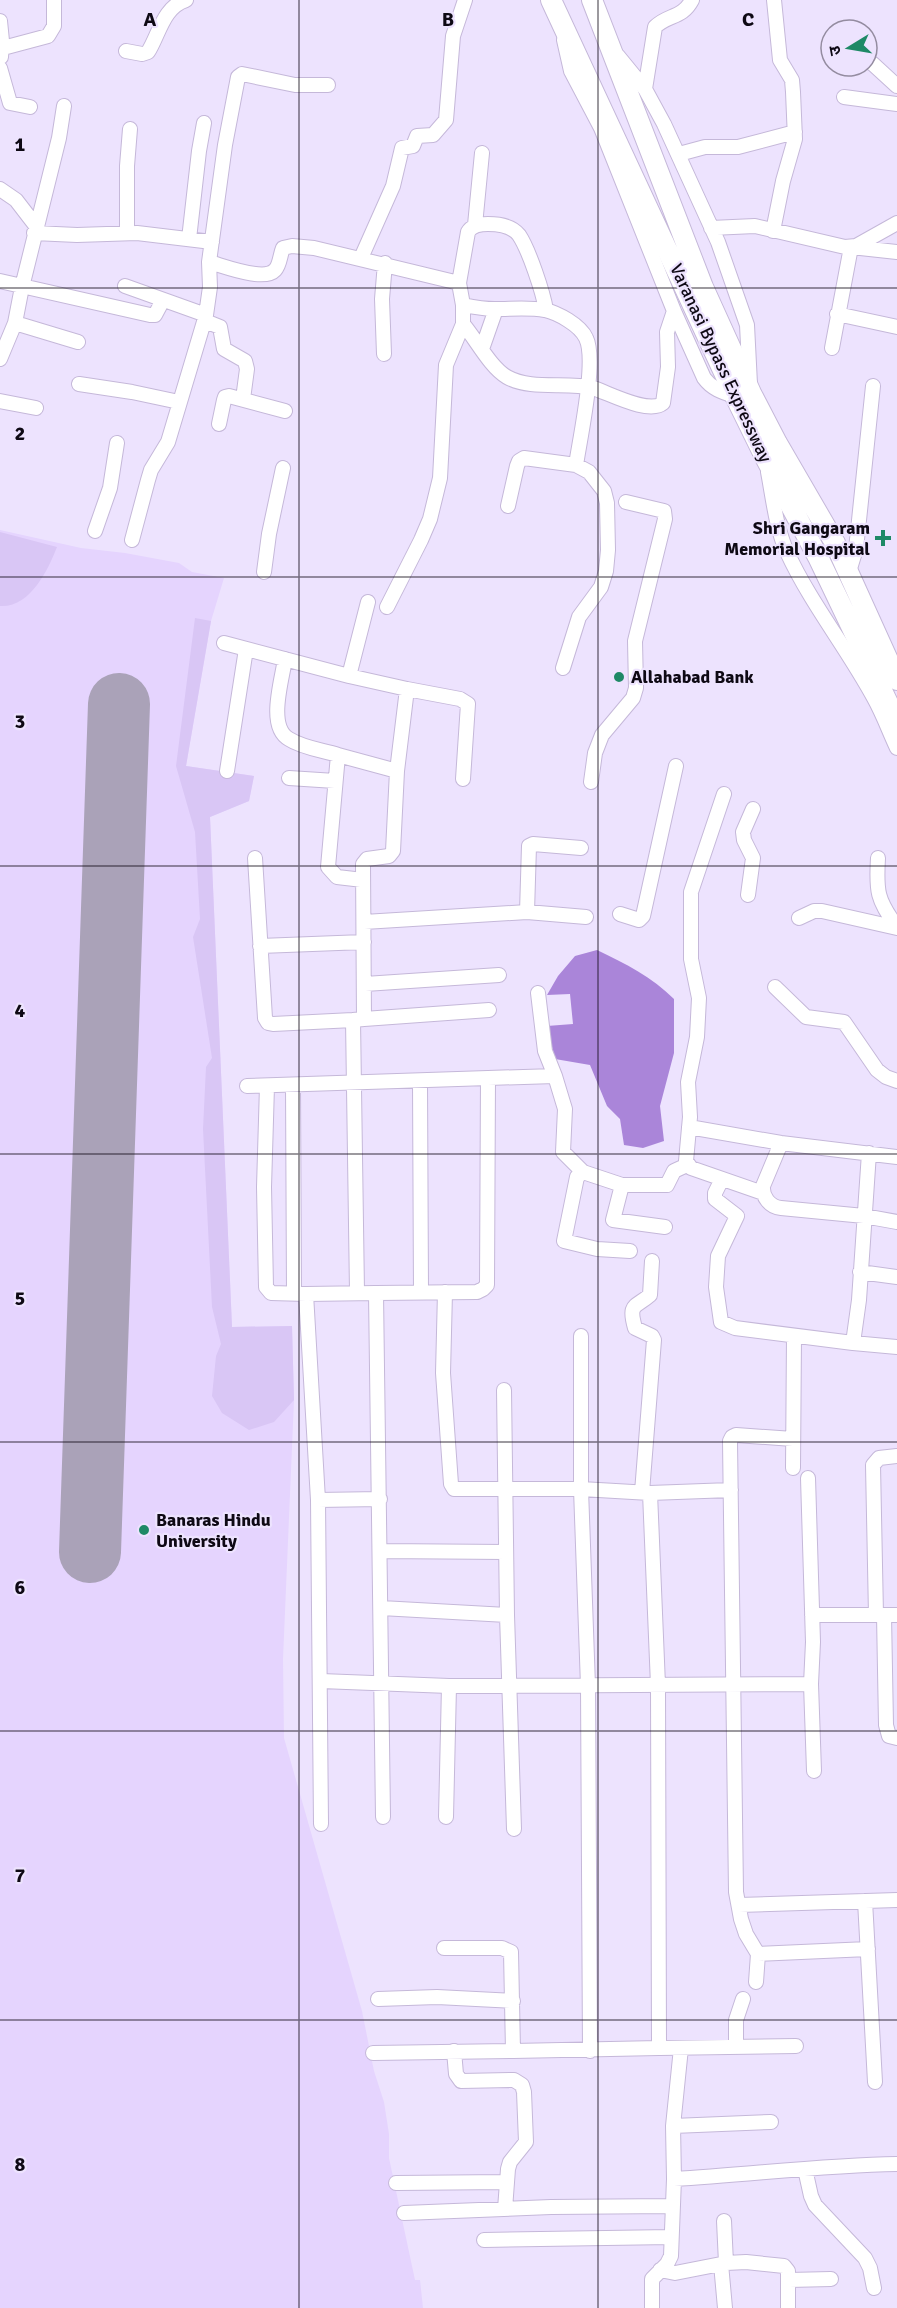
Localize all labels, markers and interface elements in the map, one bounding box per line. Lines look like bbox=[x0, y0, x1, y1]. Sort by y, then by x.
text: A bbox=[144, 7, 157, 32]
text: B bbox=[442, 7, 454, 32]
text: C bbox=[742, 7, 754, 32]
north arrow bbox=[819, 18, 879, 78]
text: उ bbox=[824, 44, 846, 57]
text: 1 bbox=[15, 132, 26, 157]
street label: Varanasi Bypass Expressway bbox=[665, 260, 777, 466]
text: 2 bbox=[15, 421, 25, 446]
place label: Shri Gangaram Memorial Hospital bbox=[724, 517, 870, 560]
marker: Shri Gangaram Memorial Hospital bbox=[874, 529, 892, 547]
place label: Allahabad Bank bbox=[631, 666, 754, 688]
marker: Allahabad Bank bbox=[612, 670, 626, 684]
text: 3 bbox=[15, 709, 25, 734]
text: 4 bbox=[15, 998, 26, 1023]
text: 5 bbox=[15, 1286, 25, 1311]
place label: Banaras Hindu University bbox=[156, 1509, 271, 1552]
marker: Banaras Hindu University bbox=[137, 1523, 151, 1537]
text: 6 bbox=[15, 1575, 26, 1600]
text: 7 bbox=[15, 1863, 26, 1888]
text: 8 bbox=[15, 2152, 26, 2177]

